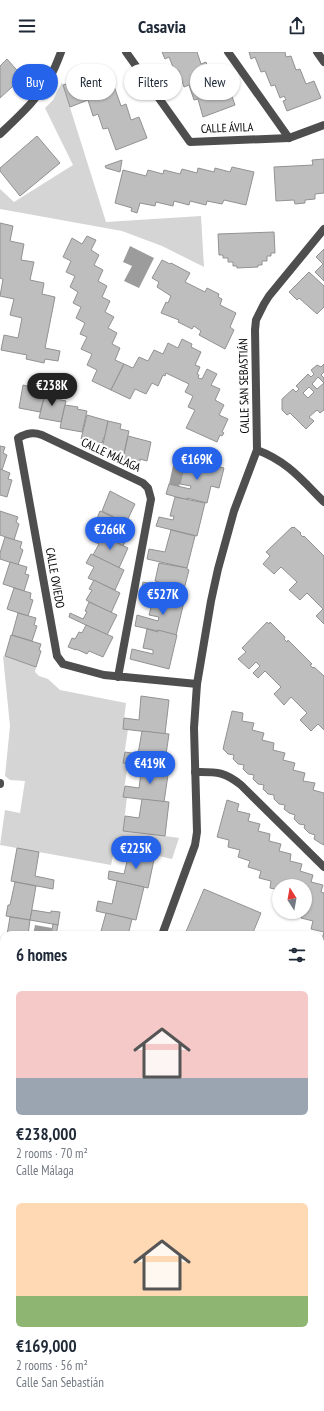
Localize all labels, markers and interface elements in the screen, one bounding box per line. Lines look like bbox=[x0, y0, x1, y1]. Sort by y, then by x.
icon: menu bbox=[16, 15, 38, 37]
text: Casavia bbox=[138, 15, 186, 38]
icon: share bbox=[286, 15, 308, 37]
chip: Buy bbox=[12, 64, 58, 100]
chip: Rent bbox=[66, 64, 116, 100]
chip: Filters bbox=[124, 64, 182, 100]
chip: New bbox=[190, 64, 240, 100]
street label: CALLE ÁVILA bbox=[200, 119, 254, 136]
street label: CALLE SAN SEBASTIÁN bbox=[235, 338, 252, 434]
pin: €238K bbox=[24, 373, 80, 407]
text: €238K bbox=[36, 377, 68, 394]
street label: CALLE MÁLAGA bbox=[79, 434, 144, 475]
pin: €169K bbox=[169, 447, 225, 481]
text: €169K bbox=[181, 451, 213, 468]
pin: €266K bbox=[82, 517, 138, 551]
text: €266K bbox=[94, 521, 126, 538]
street label: CALLE OVIEDO bbox=[43, 546, 68, 610]
pin: €527K bbox=[135, 582, 191, 616]
text: €527K bbox=[147, 586, 179, 603]
pin: €419K bbox=[122, 751, 178, 785]
text: €419K bbox=[134, 755, 166, 772]
pin: €225K bbox=[108, 836, 164, 870]
text: €225K bbox=[120, 840, 152, 857]
north arrow bbox=[272, 879, 312, 919]
map controls bbox=[272, 879, 312, 919]
text: 6 homes bbox=[16, 944, 67, 966]
icon: filters bbox=[286, 944, 308, 966]
icon: home bbox=[126, 1017, 198, 1089]
text: €238,000 bbox=[16, 1123, 77, 1145]
text: 2 rooms · 70 m² bbox=[16, 1145, 88, 1162]
text: Calle Málaga bbox=[16, 1162, 74, 1179]
icon: home bbox=[126, 1229, 198, 1301]
text: €169,000 bbox=[16, 1335, 77, 1357]
text: 2 rooms · 56 m² bbox=[16, 1357, 88, 1374]
text: Calle San Sebastián bbox=[16, 1374, 104, 1391]

